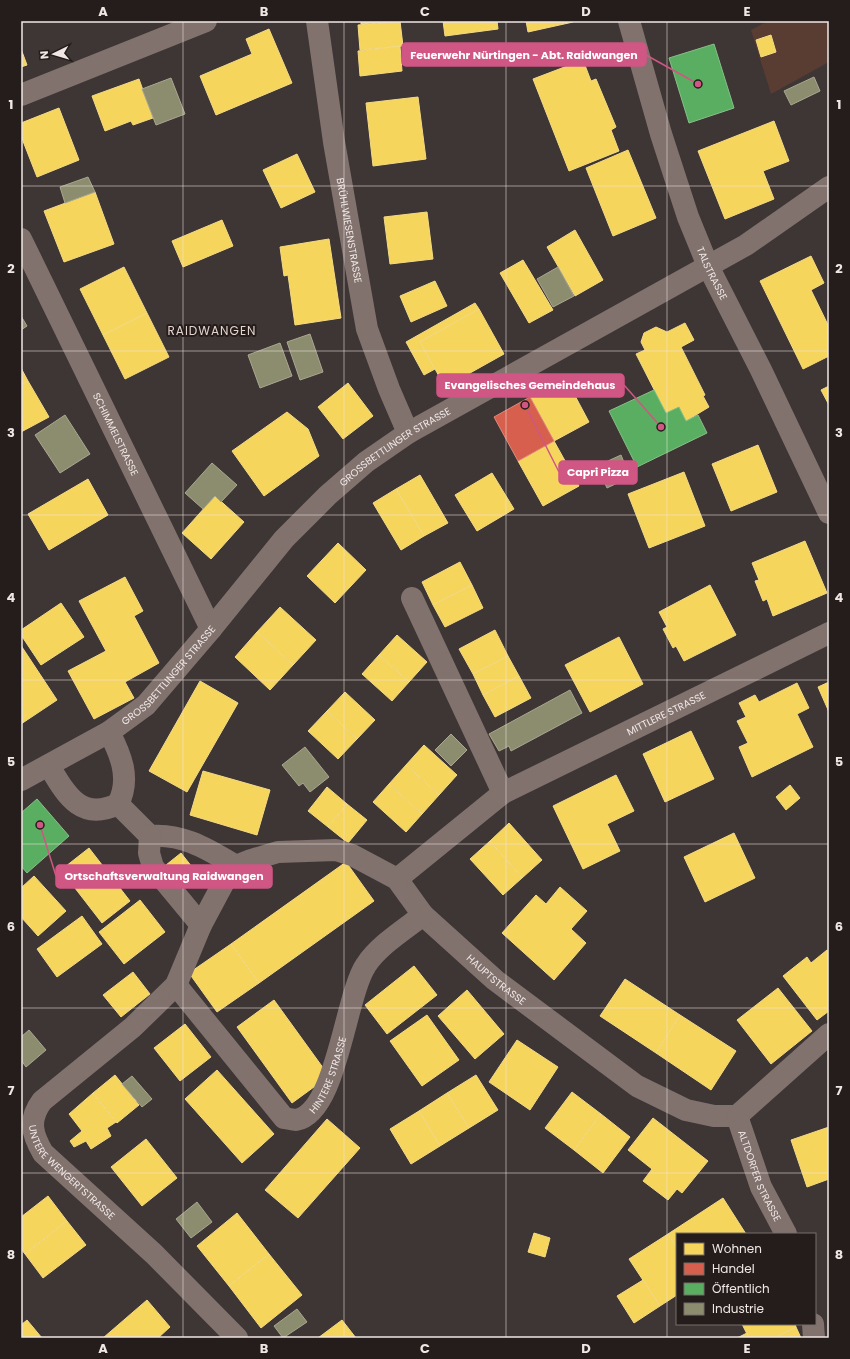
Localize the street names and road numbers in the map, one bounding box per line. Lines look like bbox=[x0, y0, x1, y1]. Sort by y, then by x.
street label: BRÜHLWIESENSTRASSE bbox=[332, 177, 366, 284]
street label: TALSTRASSE bbox=[693, 244, 731, 303]
street label: SCHIMMELSTRASSE bbox=[89, 390, 142, 478]
street label: GROSSBETTLINGER STRASSE bbox=[336, 404, 453, 490]
street label: GROSSBETTLINGER STRASSE bbox=[118, 622, 219, 729]
street label: MITTLERE STRASSE bbox=[624, 688, 708, 739]
street label: HAUPTSTRASSE bbox=[463, 951, 529, 1009]
street label: HINTERE STRASSE bbox=[306, 1035, 350, 1117]
street label: UNTERE WENGERTSTRASSE bbox=[25, 1124, 118, 1223]
street label: ALTDORFER STRASSE bbox=[734, 1128, 785, 1224]

